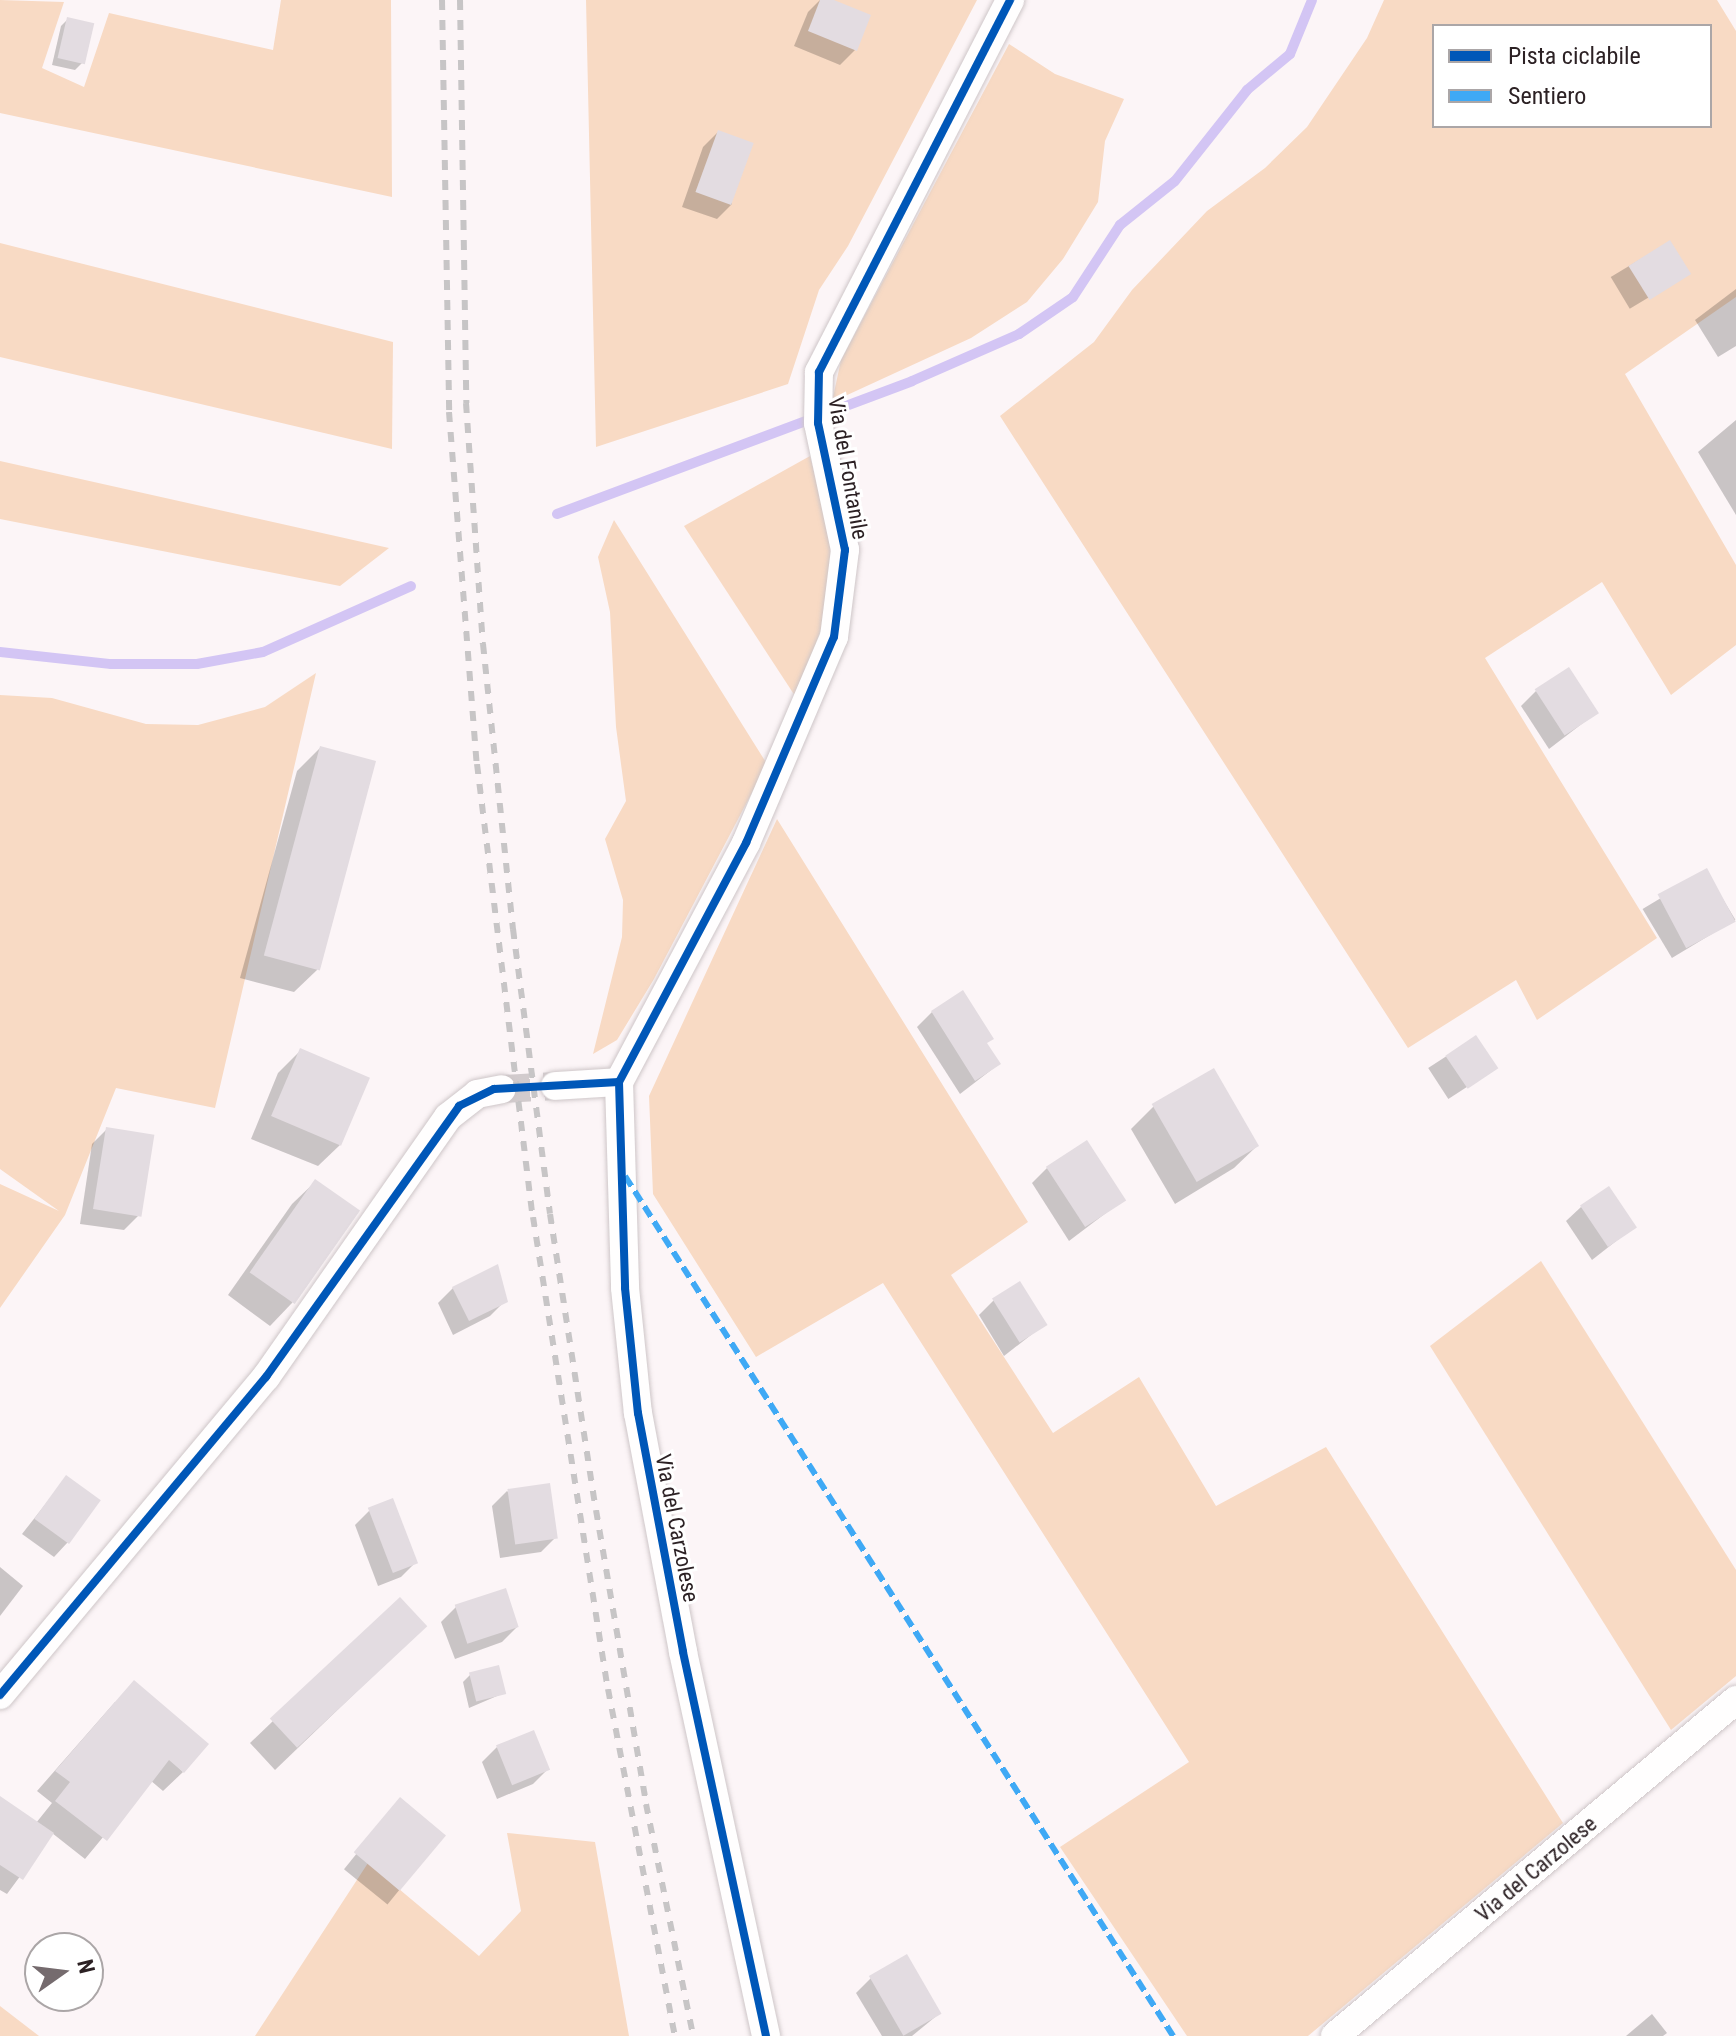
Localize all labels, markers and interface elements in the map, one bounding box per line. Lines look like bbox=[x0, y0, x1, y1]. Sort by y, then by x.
legend bbox=[1432, 24, 1712, 128]
text: Pista ciclabile bbox=[1508, 42, 1641, 70]
text: Sentiero bbox=[1508, 82, 1586, 110]
street label: Via del Fontanile bbox=[822, 395, 874, 541]
street label: Via del Carzolese bbox=[650, 1452, 704, 1604]
street label: Via del Carzolese bbox=[1470, 1811, 1602, 1927]
north arrow bbox=[24, 1932, 104, 2012]
text: N bbox=[72, 1957, 100, 1976]

